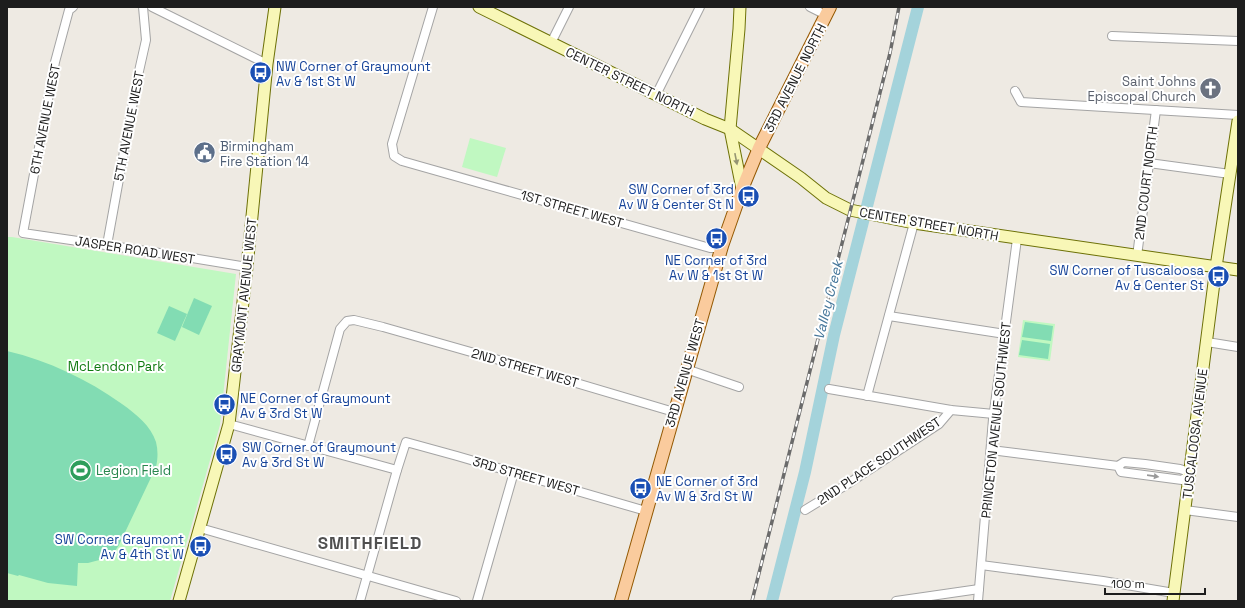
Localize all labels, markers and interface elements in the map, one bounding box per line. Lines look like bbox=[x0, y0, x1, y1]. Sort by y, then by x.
street label: 3RD AVENUE NORTH bbox=[760, 21, 830, 135]
street label: CENTER STREET NORTH bbox=[563, 43, 697, 121]
place label: NW Corner of Graymount Av & 1st St W bbox=[276, 58, 431, 90]
bus stop icon: NW Corner of Graymount Av & 1st St W bbox=[247, 60, 273, 86]
street label: 6TH AVENUE WEST bbox=[26, 62, 64, 176]
street label: 5TH AVENUE WEST bbox=[110, 69, 148, 182]
place label: Saint Johns Episcopal Church bbox=[1088, 73, 1196, 105]
church icon: Saint Johns Episcopal Church bbox=[1198, 75, 1224, 101]
street label: 2ND COURT NORTH bbox=[1131, 125, 1161, 241]
place label: Birmingham Fire Station 14 bbox=[220, 138, 309, 170]
public building icon: Birmingham Fire Station 14 bbox=[191, 140, 217, 166]
one-way arrow bbox=[733, 153, 739, 165]
place label: SW Corner of 3rd Av W & Center St N bbox=[619, 181, 734, 213]
bus stop icon: SW Corner of 3rd Av W & Center St N bbox=[736, 183, 762, 209]
street label: 1ST STREET WEST bbox=[519, 186, 626, 232]
street label: CENTER STREET NORTH bbox=[858, 203, 1000, 245]
street label: GRAYMONT AVENUE WEST bbox=[227, 216, 261, 373]
bus stop icon: NE Corner of 3rd Av W & 1st St W bbox=[703, 225, 729, 251]
street label: JASPER ROAD WEST bbox=[74, 232, 196, 268]
place label: NE Corner of 3rd Av W & 1st St W bbox=[665, 252, 767, 284]
water label: Valley Creek bbox=[809, 257, 847, 342]
place label: SW Corner of Tuscaloosa Av & Center St bbox=[1049, 262, 1205, 294]
bus stop icon: SW Corner of Tuscaloosa Av & Center St bbox=[1206, 264, 1232, 290]
street label: 3RD AVENUE WEST bbox=[661, 316, 709, 429]
street label: PRINCETON AVENUE SOUTHWEST bbox=[977, 321, 1015, 519]
street label: 2ND STREET WEST bbox=[469, 345, 581, 392]
park label: McLendon Park bbox=[68, 358, 164, 375]
street label: TUSCALOOSA AVENUE bbox=[1179, 368, 1211, 500]
place label: NE Corner of Graymount Av & 3rd St W bbox=[240, 390, 391, 422]
bus stop icon: NE Corner of Graymount Av & 3rd St W bbox=[211, 392, 237, 418]
street label: 2ND PLACE SOUTHWEST bbox=[814, 413, 944, 509]
place label: SW Corner of Graymount Av & 3rd St W bbox=[242, 439, 396, 471]
bus stop icon: SW Corner of Graymount Av & 3rd St W bbox=[213, 441, 239, 467]
street label: 3RD STREET WEST bbox=[471, 453, 582, 500]
sports icon: Legion Field bbox=[68, 457, 94, 483]
place label: Legion Field bbox=[96, 462, 171, 479]
place label: NE Corner of 3rd Av W & 3rd St W bbox=[656, 473, 758, 505]
one-way arrow bbox=[1147, 473, 1160, 479]
bus stop icon: NE Corner of 3rd Av W & 3rd St W bbox=[627, 475, 653, 501]
place label: SW Corner Graymont Av & 4th St W bbox=[55, 531, 184, 563]
district label: SMITHFIELD bbox=[318, 532, 422, 554]
bus stop icon: SW Corner Graymont Av & 4th St W bbox=[187, 533, 213, 559]
scale bar bbox=[1105, 570, 1205, 596]
text: 100 m bbox=[1111, 576, 1145, 592]

